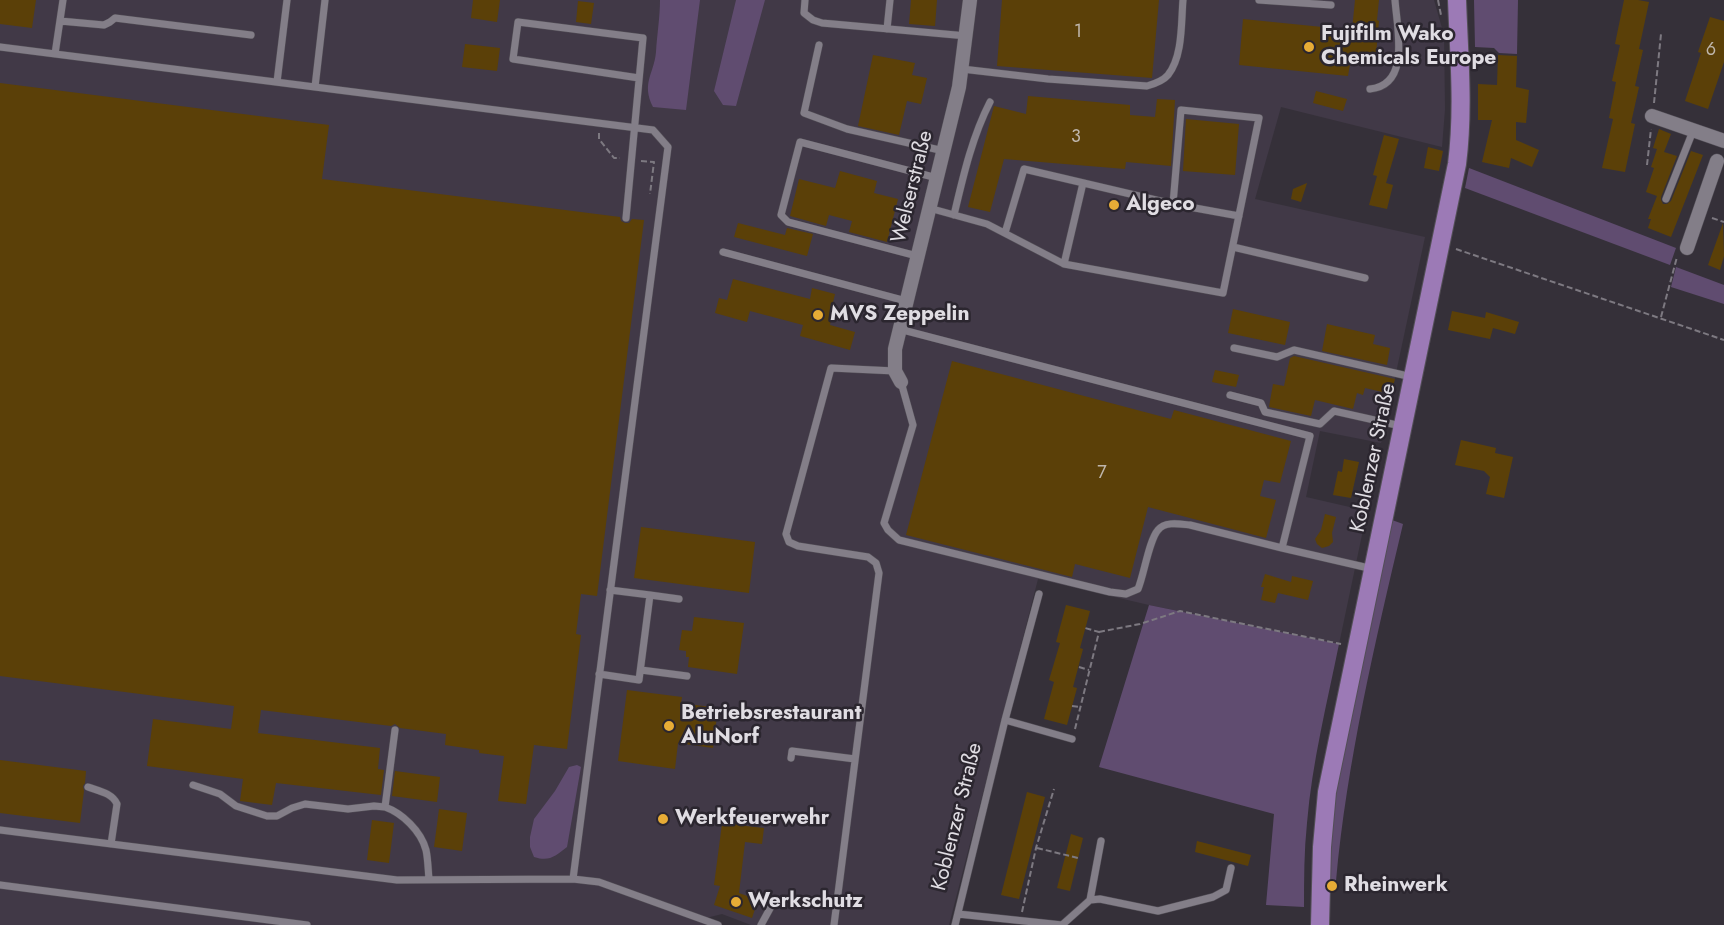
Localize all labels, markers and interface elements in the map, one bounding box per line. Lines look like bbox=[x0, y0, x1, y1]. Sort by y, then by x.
house number: 1 bbox=[1074, 22, 1082, 44]
place label: Fujifilm Wako Chemicals Europe bbox=[1321, 22, 1496, 72]
marker: Fujifilm Wako Chemicals Europe bbox=[1302, 40, 1316, 54]
house number: 6 bbox=[1706, 40, 1716, 62]
house number: 3 bbox=[1071, 127, 1081, 149]
street label: Welserstraße bbox=[887, 128, 939, 246]
place label: Algeco bbox=[1126, 192, 1195, 218]
marker: Algeco bbox=[1107, 198, 1121, 212]
place label: MVS Zeppelin bbox=[830, 302, 969, 328]
marker: MVS Zeppelin bbox=[811, 308, 825, 322]
street label: Koblenzer Straße bbox=[1346, 381, 1402, 535]
house number: 7 bbox=[1097, 463, 1107, 485]
place label: Betriebsrestaurant AluNorf bbox=[681, 701, 861, 751]
marker: Betriebsrestaurant AluNorf bbox=[662, 719, 676, 733]
street label: Koblenzer Straße bbox=[927, 740, 989, 894]
place label: Werkfeuerwehr bbox=[675, 806, 829, 832]
marker: Werkfeuerwehr bbox=[656, 812, 670, 826]
place label: Rheinwerk bbox=[1344, 873, 1448, 899]
marker: Rheinwerk bbox=[1325, 879, 1339, 893]
place label: Werkschutz bbox=[748, 889, 863, 915]
marker: Werkschutz bbox=[729, 895, 743, 909]

